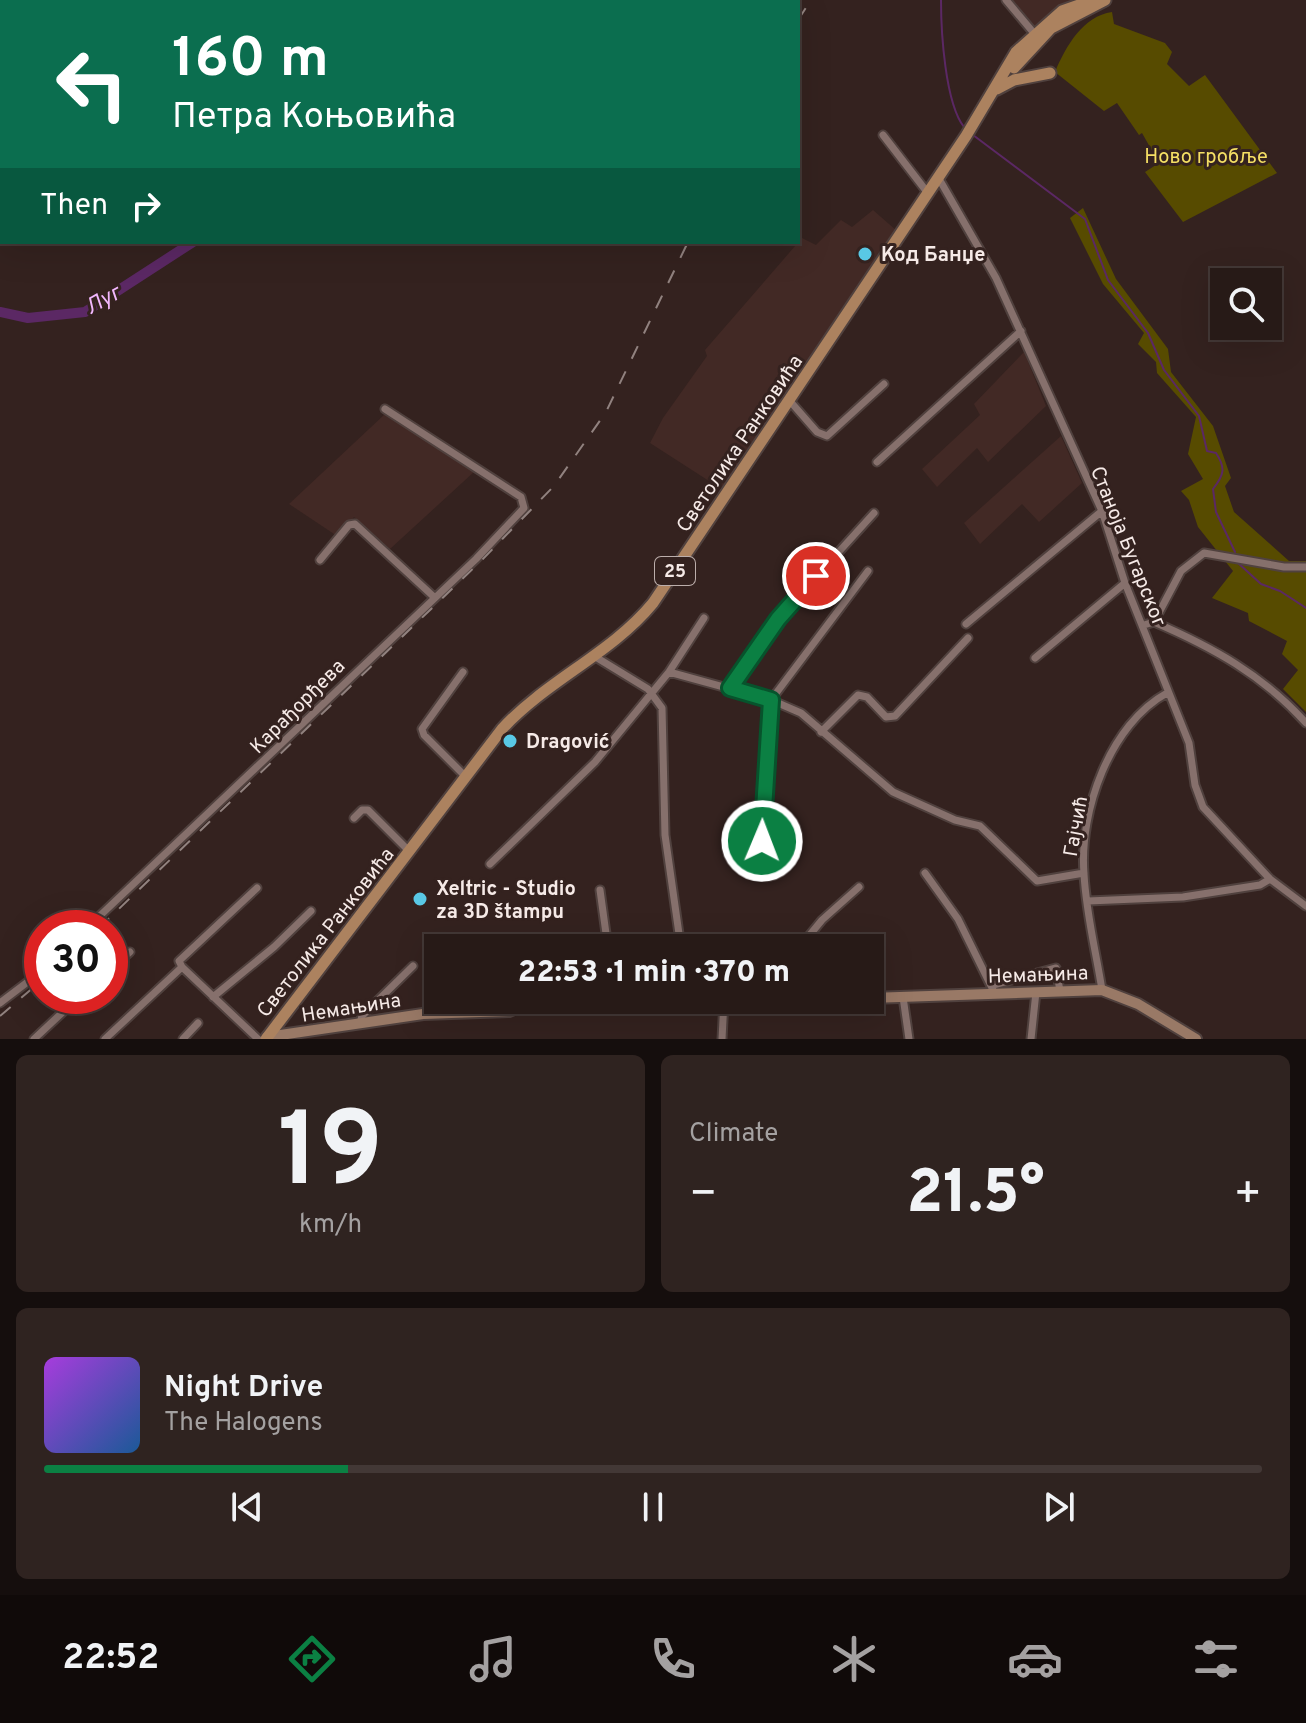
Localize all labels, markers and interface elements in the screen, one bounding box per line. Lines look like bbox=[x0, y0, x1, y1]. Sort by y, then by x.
text: 160 m bbox=[172, 26, 329, 96]
icon: left bbox=[40, 32, 144, 136]
text: Петра Коњовића bbox=[172, 95, 456, 141]
park label: Ново гробље bbox=[1144, 145, 1268, 171]
icon: right bbox=[124, 184, 168, 228]
text: Then bbox=[40, 188, 108, 225]
place label: Код Банџе bbox=[881, 243, 985, 269]
marker: Код Банџе bbox=[856, 245, 874, 263]
map controls bbox=[1210, 268, 1282, 340]
button: search bbox=[1210, 268, 1282, 340]
water label: Луг bbox=[81, 280, 127, 322]
street label: Светолика Ранковића bbox=[672, 350, 810, 538]
street label: Станоја Бугарског bbox=[1083, 463, 1171, 631]
pin bbox=[782, 542, 850, 610]
icon: arrive bbox=[794, 554, 838, 598]
road number: 25 bbox=[655, 557, 695, 585]
street label: Карађорђева bbox=[245, 654, 351, 760]
place label: Dragović bbox=[526, 730, 610, 756]
marker: Dragović bbox=[501, 732, 519, 750]
street label: Гајчић bbox=[1059, 794, 1095, 859]
position arrow bbox=[720, 799, 804, 883]
street label: Светолика Ранковића bbox=[252, 843, 401, 1023]
place label: Xeltric - Studio za 3D štampu bbox=[436, 877, 576, 926]
marker: Xeltric - Studio za 3D štampu bbox=[411, 890, 429, 908]
speed limit sign: 30 bbox=[24, 910, 128, 1014]
text: 22:53 · 1 min · 370 m bbox=[518, 955, 790, 992]
street label: Немањина bbox=[987, 961, 1089, 991]
street label: Немањина bbox=[300, 988, 403, 1030]
text: 19 bbox=[278, 1091, 383, 1223]
text: Climate bbox=[689, 1118, 778, 1151]
text: 21.5° bbox=[906, 1158, 1045, 1234]
text: − bbox=[689, 1168, 717, 1224]
text: + bbox=[1234, 1168, 1262, 1224]
text: km/h bbox=[299, 1209, 362, 1242]
text: Night Drive bbox=[164, 1370, 323, 1407]
text: The Halogens bbox=[164, 1407, 323, 1440]
icon: previous bbox=[225, 1485, 269, 1529]
icon: pause bbox=[631, 1485, 675, 1529]
icon: next bbox=[1037, 1485, 1081, 1529]
icon: directions bbox=[284, 1631, 340, 1687]
icon: music bbox=[465, 1631, 521, 1687]
icon: phone bbox=[645, 1631, 701, 1687]
icon: climate bbox=[826, 1631, 882, 1687]
icon: car bbox=[1007, 1631, 1063, 1687]
icon: filters bbox=[1188, 1631, 1244, 1687]
text: 22:52 bbox=[62, 1636, 159, 1682]

